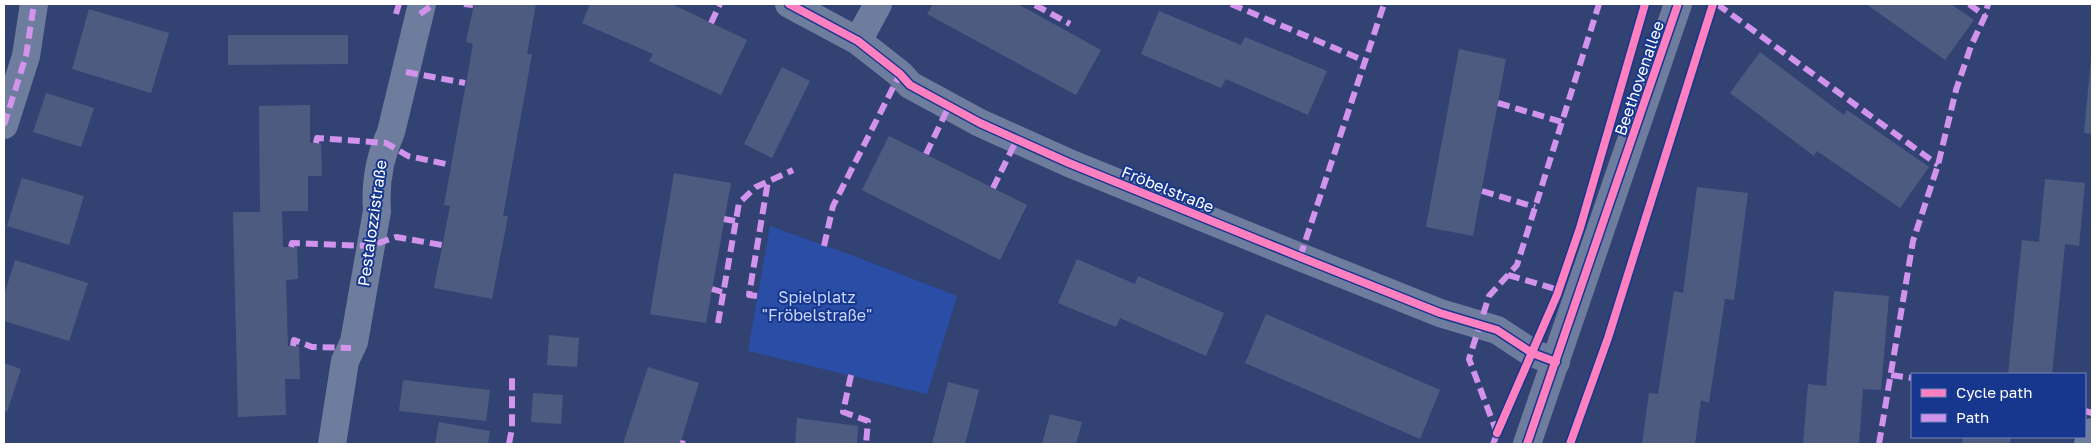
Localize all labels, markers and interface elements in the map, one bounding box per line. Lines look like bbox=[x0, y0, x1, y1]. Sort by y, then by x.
street label: Beethovenallee bbox=[1610, 18, 1668, 138]
street label: Pestalozzistraße bbox=[353, 159, 391, 287]
street label: Fröbelstraße bbox=[1119, 161, 1217, 217]
park label: Spielplatz "Fröbelstraße" bbox=[762, 287, 872, 325]
legend bbox=[1911, 373, 2086, 438]
text: Cycle path bbox=[1956, 383, 2032, 401]
text: Path bbox=[1956, 408, 1989, 426]

